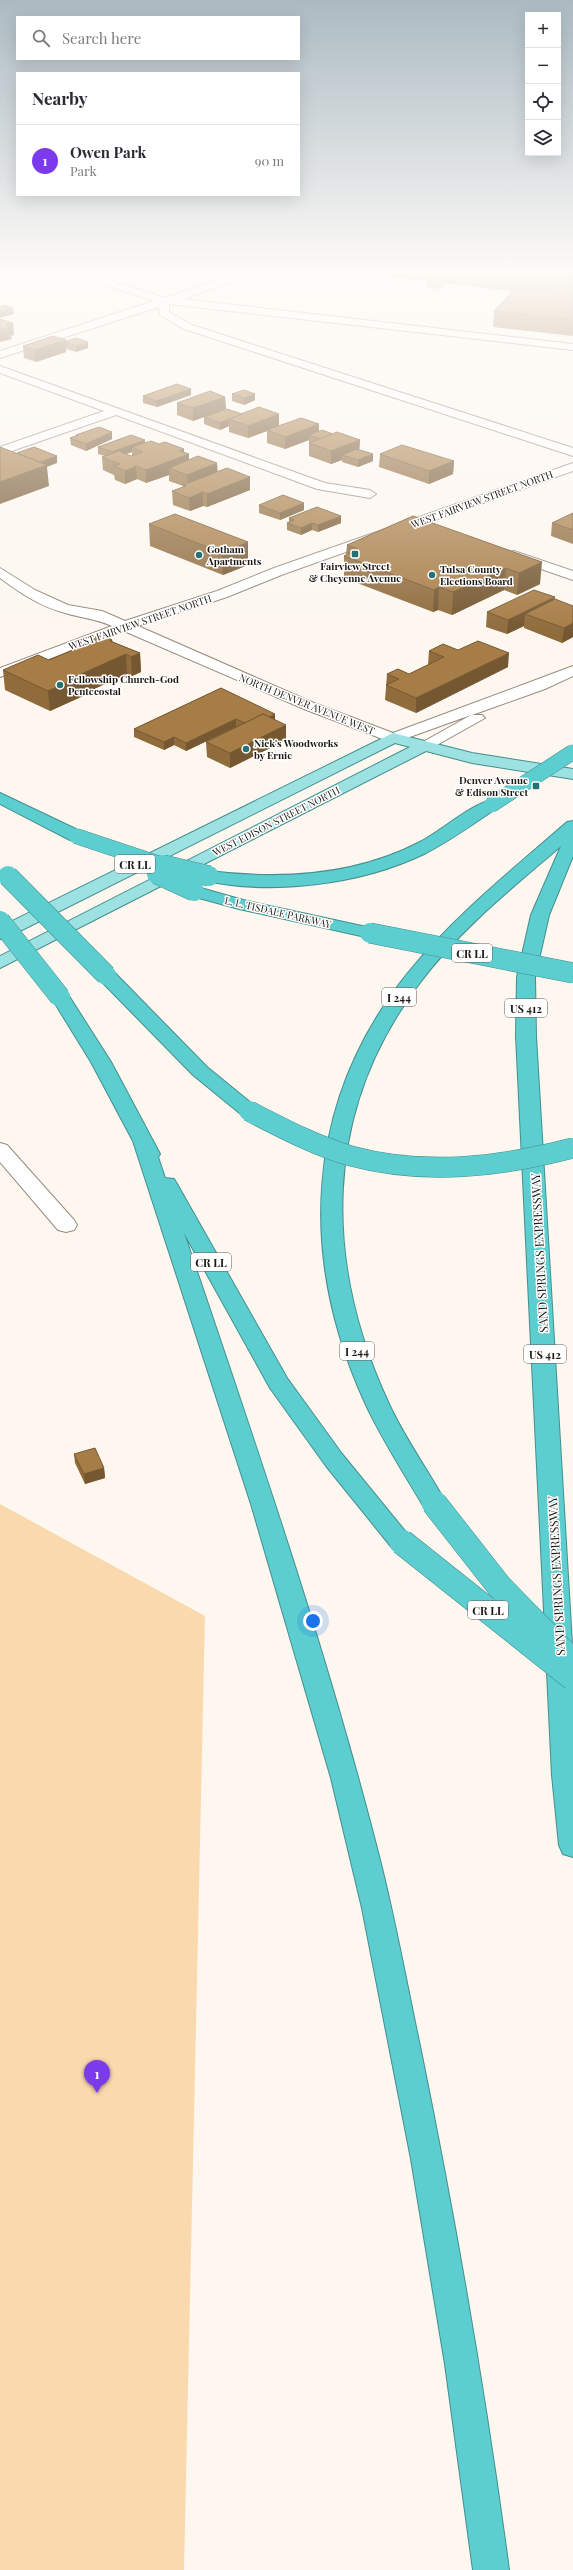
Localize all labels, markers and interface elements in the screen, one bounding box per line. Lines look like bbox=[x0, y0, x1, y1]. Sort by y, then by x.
map controls bbox=[525, 12, 561, 156]
button: + bbox=[525, 12, 561, 48]
search box bbox=[16, 16, 300, 60]
icon: search bbox=[30, 27, 52, 49]
text: Search here bbox=[62, 28, 141, 48]
button: − bbox=[525, 48, 561, 84]
button: locate bbox=[525, 84, 561, 120]
text: Nearby bbox=[32, 87, 87, 109]
button: layers bbox=[525, 120, 561, 156]
text: Owen Park bbox=[70, 142, 146, 162]
text: 1 bbox=[43, 152, 47, 169]
text: 90 m bbox=[255, 152, 284, 169]
text: Park bbox=[70, 162, 97, 179]
street label: WEST FAIRVIEW STREET NORTH bbox=[408, 467, 555, 532]
place label: Gotham Apartments bbox=[206, 542, 262, 568]
marker: Fairview Street & Cheyenne Avenue bbox=[350, 549, 360, 559]
marker: Gotham Apartments bbox=[194, 550, 204, 560]
place label: Fairview Street & Cheyenne Avenue bbox=[309, 559, 401, 585]
place label: Tulsa County Elections Board bbox=[440, 562, 513, 588]
marker: Tulsa County Elections Board bbox=[427, 570, 437, 580]
street label: WEST FAIRVIEW STREET NORTH bbox=[66, 591, 214, 653]
street label: NORTH DENVER AVENUE WEST bbox=[237, 670, 377, 738]
place label: Fellowship Church-God Pentecostal bbox=[68, 672, 179, 698]
marker: Fellowship Church-God Pentecostal bbox=[55, 680, 65, 690]
place label: Nick's Woodworks by Ernie bbox=[254, 736, 339, 762]
marker: Nick's Woodworks by Ernie bbox=[241, 744, 251, 754]
place label: Denver Avenue & Edison Street bbox=[455, 773, 528, 799]
marker: Denver Avenue & Edison Street bbox=[531, 781, 541, 791]
street label: WEST EDISON STREET NORTH bbox=[209, 783, 342, 860]
road number: CR LL bbox=[115, 855, 155, 873]
street label: L. L. TISDALE PARKWAY bbox=[223, 893, 333, 931]
road number: CR LL bbox=[452, 944, 492, 962]
road number: I 244 bbox=[382, 988, 416, 1006]
road number: US 412 bbox=[505, 999, 547, 1017]
street label: SAND SPRINGS EXPRESSWAY bbox=[527, 1172, 551, 1333]
road number: CR LL bbox=[191, 1253, 231, 1271]
road number: I 244 bbox=[340, 1342, 374, 1360]
road number: US 412 bbox=[524, 1345, 566, 1363]
street label: SAND SPRINGS EXPRESSWAY bbox=[544, 1495, 568, 1656]
road number: CR LL bbox=[468, 1601, 508, 1619]
your location bbox=[303, 1611, 323, 1631]
pin: 1 bbox=[84, 2060, 110, 2093]

